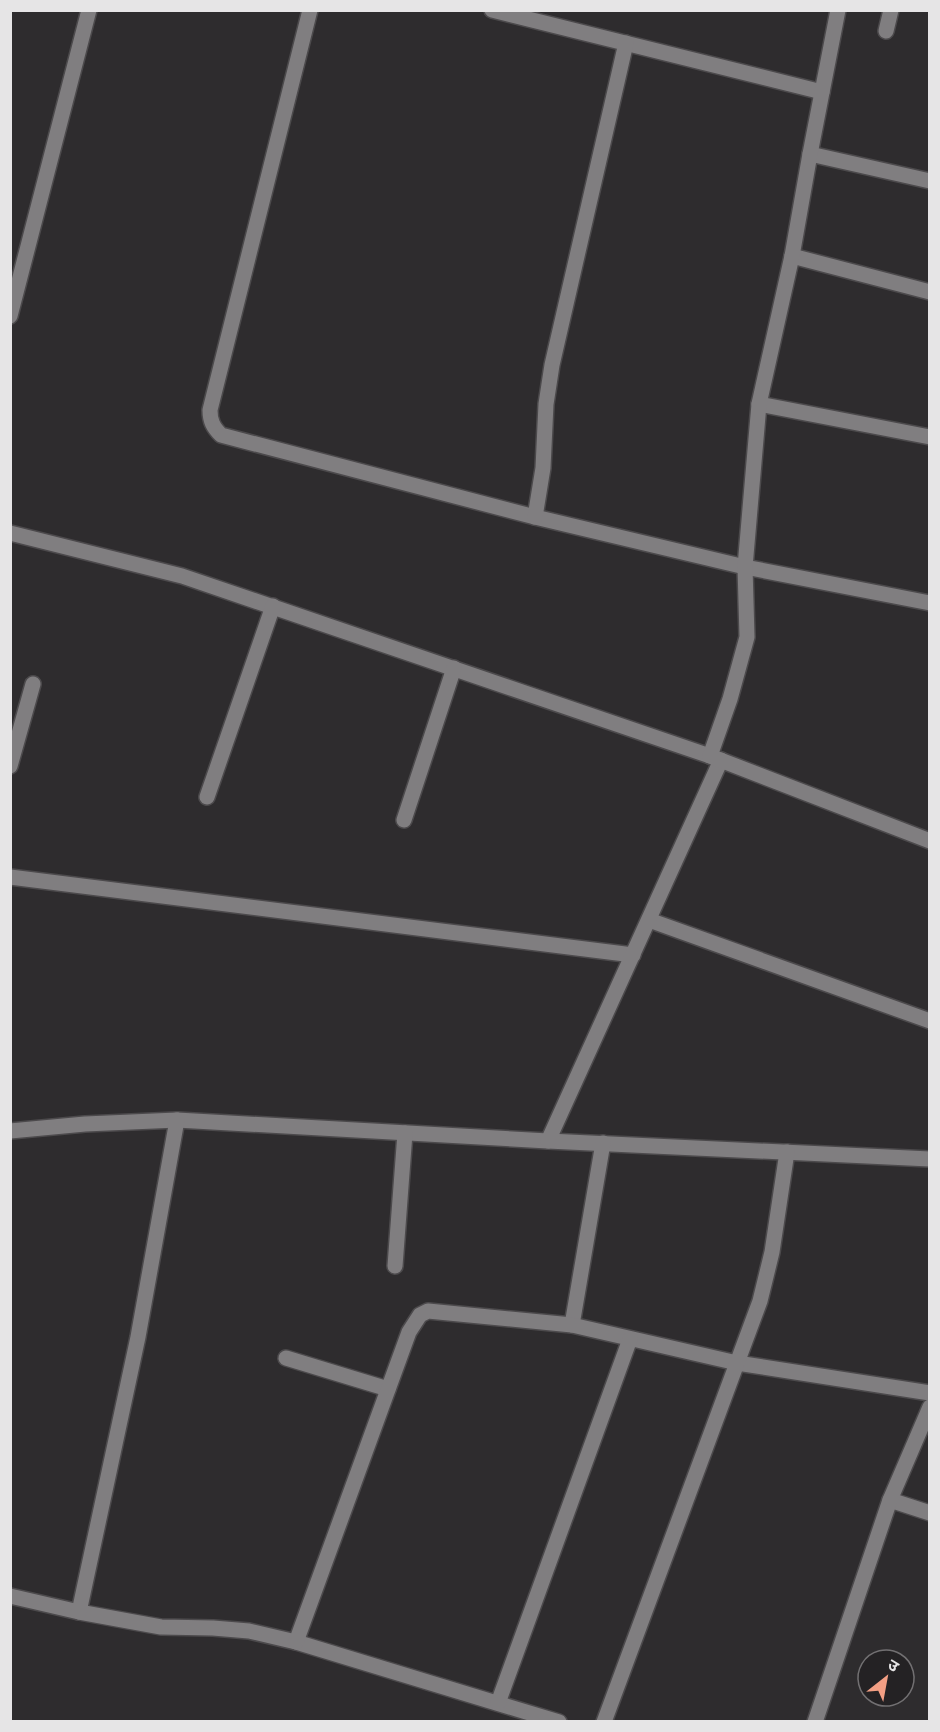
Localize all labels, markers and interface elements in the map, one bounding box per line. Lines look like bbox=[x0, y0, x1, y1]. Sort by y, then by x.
north arrow bbox=[856, 1648, 916, 1708]
text: उ bbox=[885, 1655, 903, 1676]

